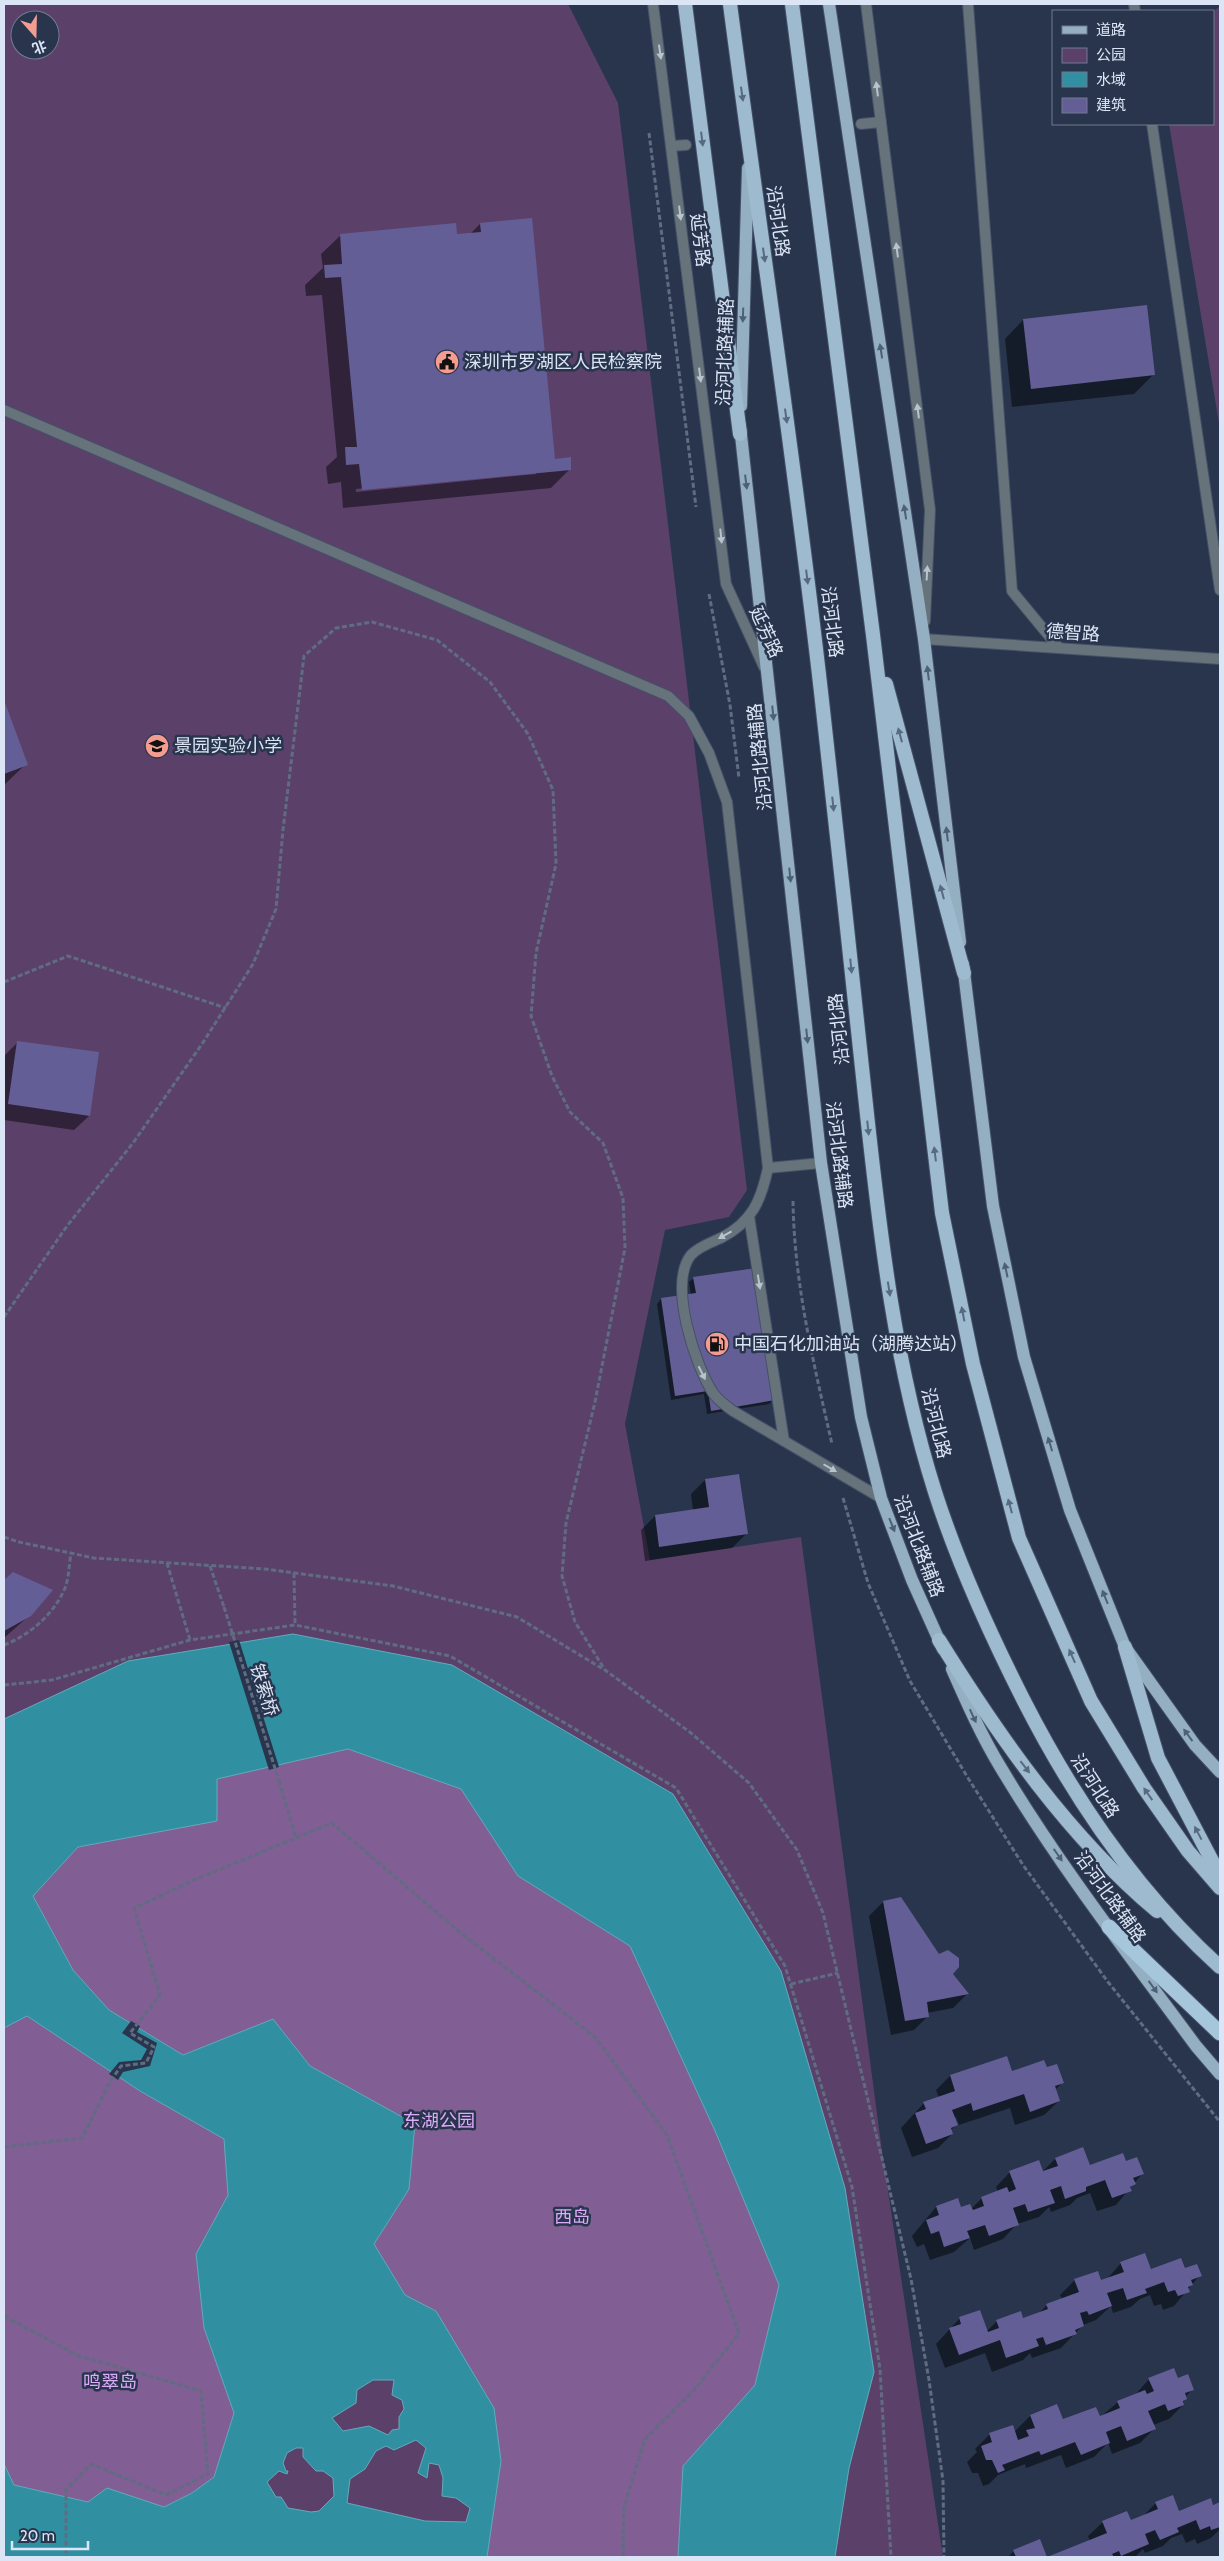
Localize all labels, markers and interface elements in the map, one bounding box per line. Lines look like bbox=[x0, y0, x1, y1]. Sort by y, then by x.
north arrow bbox=[10, 10, 60, 60]
legend bbox=[1052, 10, 1214, 125]
text: 道路 bbox=[1096, 21, 1126, 39]
text: 北 bbox=[30, 36, 49, 58]
one-way arrow bbox=[656, 44, 664, 60]
text: 公园 bbox=[1096, 46, 1126, 64]
text: 水域 bbox=[1096, 71, 1126, 89]
one-way arrow bbox=[872, 81, 880, 97]
one-way arrow bbox=[738, 86, 746, 102]
text: 建筑 bbox=[1096, 96, 1126, 114]
one-way arrow bbox=[698, 131, 706, 147]
street label: 沿河北路 bbox=[762, 184, 794, 258]
one-way arrow bbox=[676, 206, 684, 222]
street label: 延芳路 bbox=[686, 212, 714, 268]
one-way arrow bbox=[893, 242, 901, 258]
one-way arrow bbox=[760, 247, 768, 263]
street label: 沿河北路辅路 bbox=[712, 298, 738, 406]
one-way arrow bbox=[739, 307, 747, 323]
one-way arrow bbox=[877, 343, 885, 359]
public building icon: 深圳市罗湖区人民检察院 bbox=[434, 349, 460, 375]
place label: 深圳市罗湖区人民检察院 bbox=[464, 351, 662, 373]
one-way arrow bbox=[696, 367, 704, 383]
one-way arrow bbox=[914, 403, 922, 419]
one-way arrow bbox=[782, 408, 790, 424]
one-way arrow bbox=[742, 474, 750, 490]
one-way arrow bbox=[901, 504, 909, 520]
one-way arrow bbox=[717, 528, 725, 544]
one-way arrow bbox=[924, 565, 932, 581]
one-way arrow bbox=[803, 569, 811, 585]
street label: 沿河北路 bbox=[817, 585, 847, 659]
street label: 延芳路 bbox=[745, 603, 787, 661]
street label: 德智路 bbox=[1045, 620, 1101, 646]
one-way arrow bbox=[924, 665, 932, 681]
street label: 沿河北路辅路 bbox=[743, 702, 777, 812]
one-way arrow bbox=[769, 705, 777, 721]
one-way arrow bbox=[896, 727, 904, 742]
school or university icon: 景园实验小学 bbox=[144, 733, 170, 759]
place label: 景园实验小学 bbox=[174, 735, 282, 757]
one-way arrow bbox=[829, 797, 837, 813]
one-way arrow bbox=[943, 826, 951, 842]
one-way arrow bbox=[786, 867, 794, 883]
one-way arrow bbox=[938, 884, 946, 899]
one-way arrow bbox=[847, 958, 855, 974]
street label: 沿河北路 bbox=[824, 992, 854, 1066]
one-way arrow bbox=[803, 1029, 811, 1045]
street label: 沿河北路辅路 bbox=[822, 1100, 856, 1210]
one-way arrow bbox=[864, 1120, 872, 1136]
one-way arrow bbox=[931, 1146, 939, 1162]
one-way arrow bbox=[717, 1231, 732, 1239]
one-way arrow bbox=[1002, 1262, 1010, 1277]
one-way arrow bbox=[755, 1274, 763, 1290]
one-way arrow bbox=[885, 1281, 893, 1297]
one-way arrow bbox=[958, 1306, 966, 1322]
fuel station icon: 中国石化加油站（湖腾达站） bbox=[704, 1331, 730, 1357]
place label: 中国石化加油站（湖腾达站） bbox=[734, 1333, 968, 1355]
one-way arrow bbox=[698, 1366, 706, 1381]
street label: 沿河北路 bbox=[917, 1385, 955, 1461]
one-way arrow bbox=[1046, 1437, 1054, 1452]
one-way arrow bbox=[824, 1464, 837, 1473]
street label: 沿河北路辅路 bbox=[889, 1492, 949, 1600]
one-way arrow bbox=[1006, 1499, 1014, 1514]
one-way arrow bbox=[888, 1518, 896, 1533]
one-way arrow bbox=[1101, 1589, 1109, 1604]
one-way arrow bbox=[1067, 1649, 1075, 1663]
street label: 铁索桥 bbox=[246, 1661, 282, 1719]
one-way arrow bbox=[970, 1709, 978, 1723]
one-way arrow bbox=[1183, 1729, 1194, 1742]
street label: 沿河北路 bbox=[1066, 1750, 1124, 1822]
one-way arrow bbox=[1020, 1760, 1031, 1773]
one-way arrow bbox=[1143, 1787, 1153, 1801]
one-way arrow bbox=[1194, 1826, 1202, 1840]
street label: 沿河北路辅路 bbox=[1069, 1847, 1151, 1947]
one-way arrow bbox=[1053, 1848, 1063, 1862]
one-way arrow bbox=[1147, 1980, 1158, 1993]
park label: 东湖公园 bbox=[403, 2110, 475, 2132]
park label: 西岛 bbox=[554, 2206, 590, 2228]
park label: 鸣翠岛 bbox=[83, 2371, 137, 2393]
scale bar bbox=[12, 2518, 89, 2550]
text: 20 m bbox=[20, 2527, 55, 2545]

